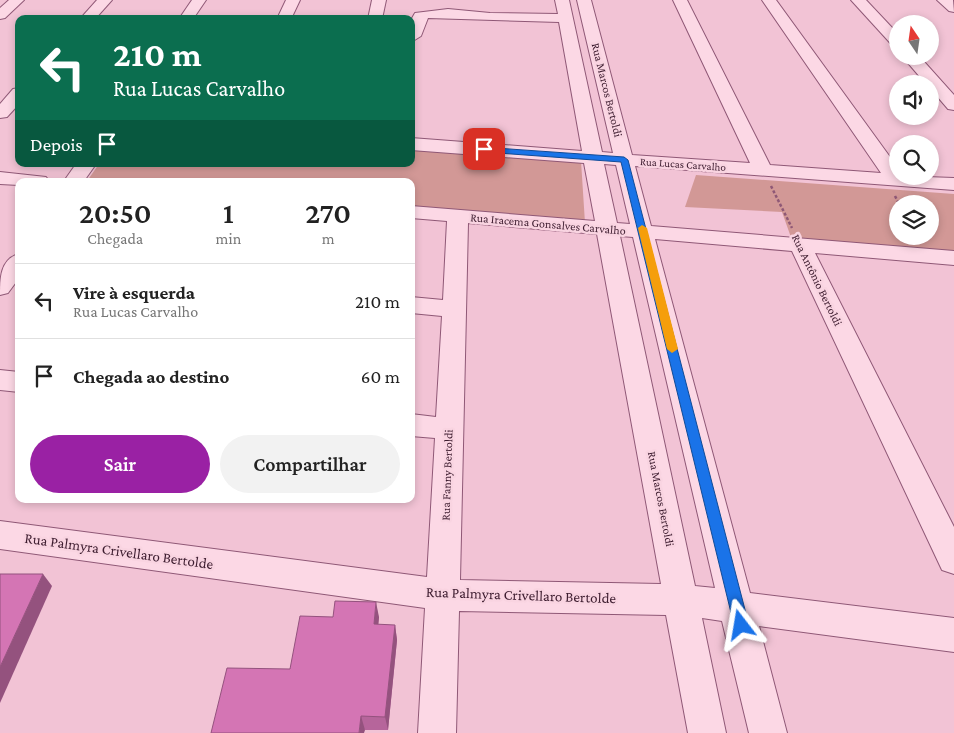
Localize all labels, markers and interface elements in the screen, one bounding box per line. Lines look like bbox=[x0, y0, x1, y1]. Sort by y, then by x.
north arrow bbox=[889, 15, 939, 65]
map controls bbox=[889, 15, 939, 245]
icon: left bbox=[30, 35, 95, 100]
text: 210 m bbox=[113, 35, 202, 74]
street label: Rua Marcos Bertoldi bbox=[589, 41, 625, 139]
button: sound bbox=[889, 75, 939, 125]
text: Rua Lucas Carvalho bbox=[113, 76, 285, 101]
pin bbox=[463, 128, 505, 170]
icon: arrive bbox=[93, 130, 121, 158]
text: Depois bbox=[30, 134, 83, 155]
icon: arrive bbox=[470, 135, 498, 163]
button: search bbox=[889, 135, 939, 185]
street label: Rua Lucas Carvalho bbox=[640, 155, 727, 173]
button: layers bbox=[889, 195, 939, 245]
text: 20:50 bbox=[79, 196, 152, 229]
text: 1 bbox=[223, 196, 234, 229]
text: 270 bbox=[305, 196, 351, 229]
street label: Rua Iracema Gonsalves Carvalho bbox=[470, 210, 626, 238]
text: Chegada bbox=[87, 230, 143, 247]
text: min bbox=[216, 230, 241, 247]
text: m bbox=[322, 230, 335, 247]
street label: Rua Antônio Bertoldi bbox=[789, 232, 845, 328]
text: Vire à esquerda bbox=[73, 282, 195, 303]
icon: left bbox=[30, 287, 58, 315]
text: 210 m bbox=[355, 291, 400, 312]
text: Rua Lucas Carvalho bbox=[73, 303, 198, 320]
icon: arrive bbox=[30, 362, 58, 390]
text: Chegada ao destino bbox=[73, 366, 229, 387]
text: 60 m bbox=[361, 366, 400, 387]
street label: Rua Fanny Bertoldi bbox=[438, 429, 456, 521]
button: Sair bbox=[30, 435, 210, 493]
button: Compartilhar bbox=[220, 435, 400, 493]
street label: Rua Marcos Bertoldi bbox=[645, 450, 677, 548]
street label: Rua Palmyra Crivellaro Bertolde bbox=[24, 530, 215, 573]
street label: Rua Palmyra Crivellaro Bertolde bbox=[426, 584, 617, 607]
position arrow bbox=[714, 598, 766, 650]

